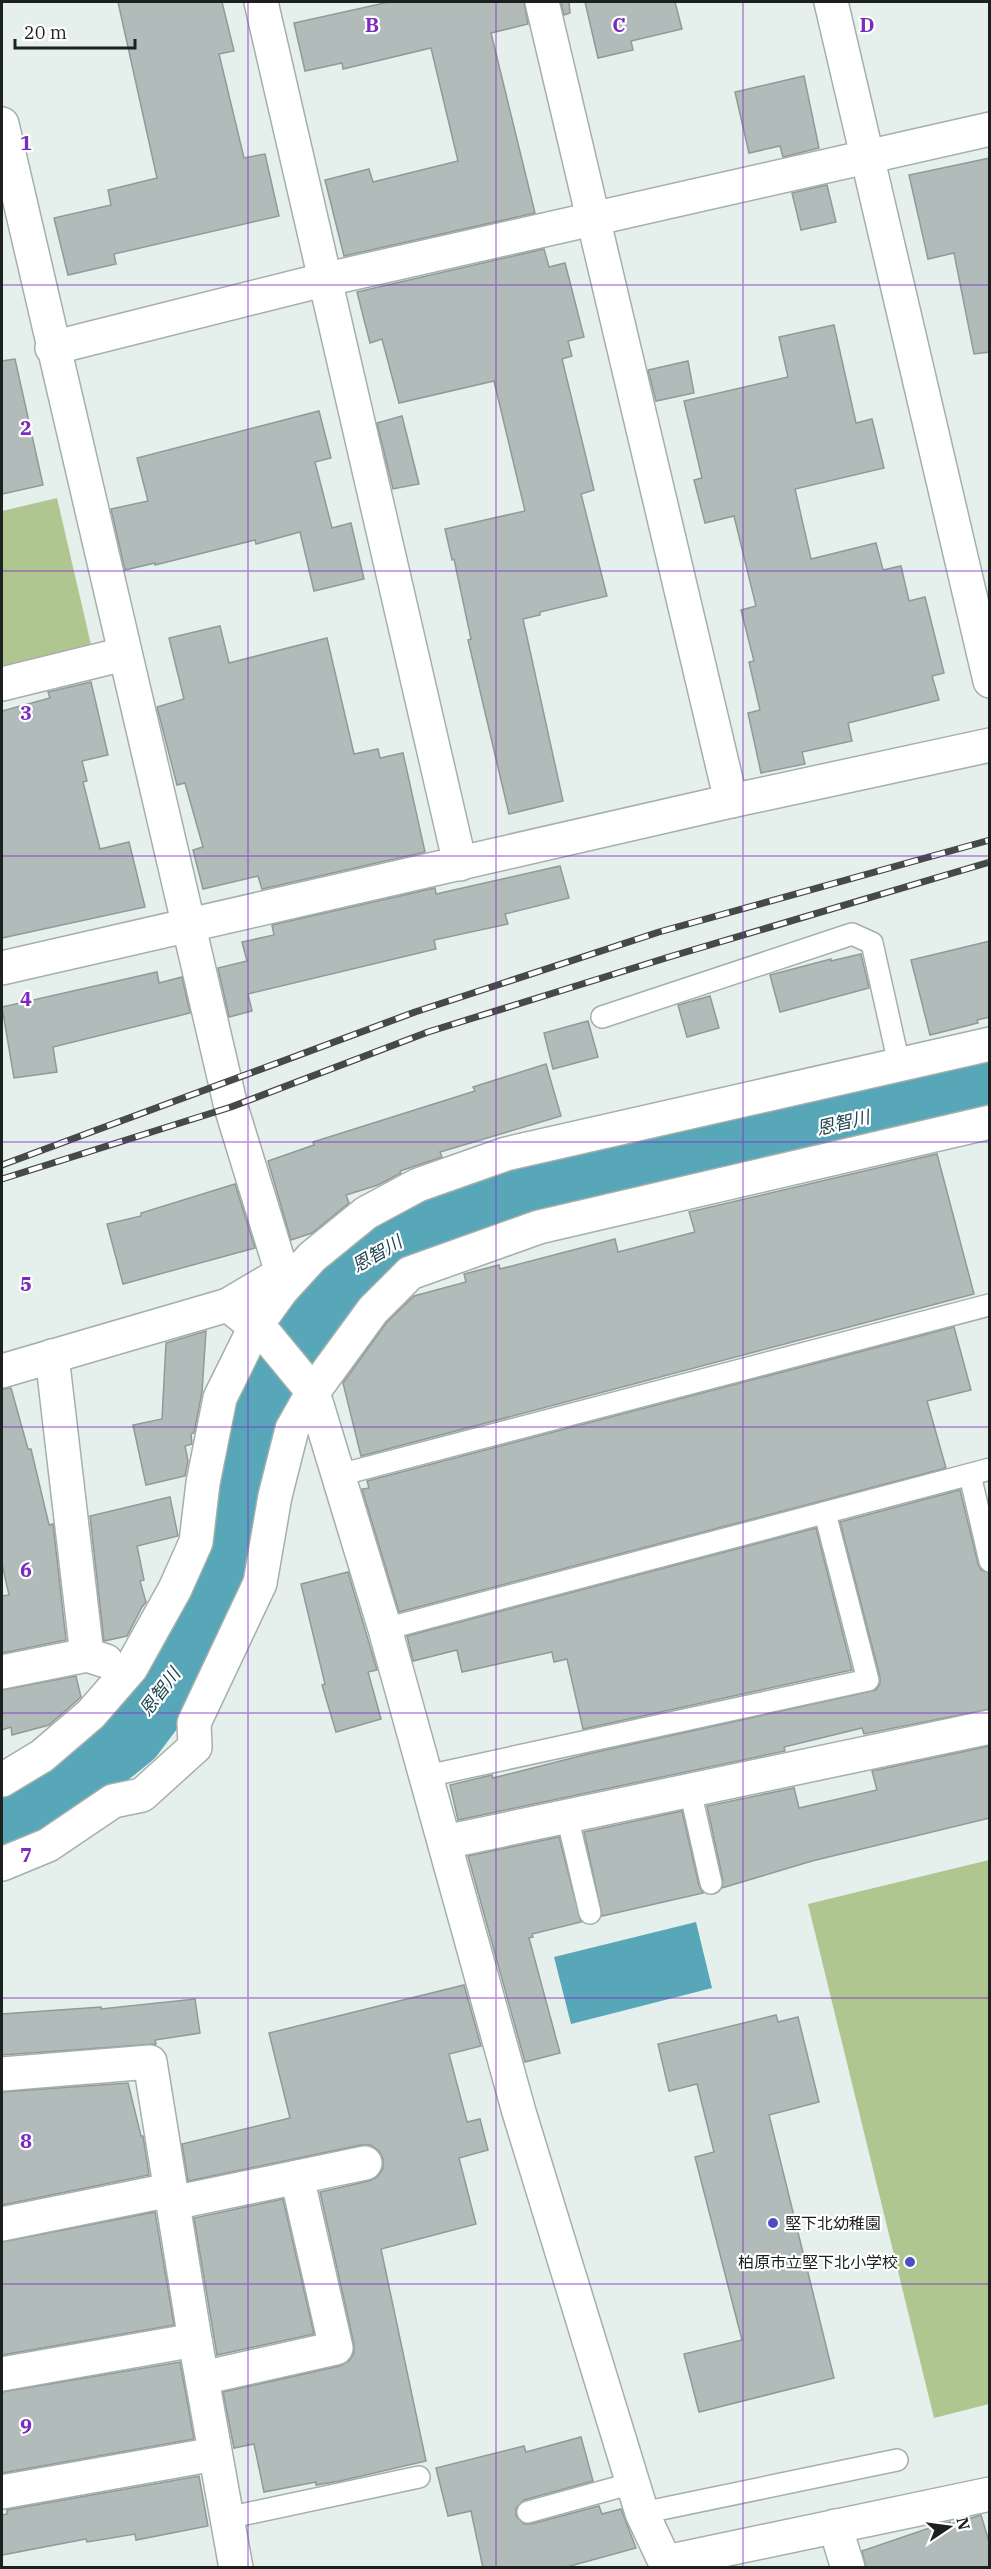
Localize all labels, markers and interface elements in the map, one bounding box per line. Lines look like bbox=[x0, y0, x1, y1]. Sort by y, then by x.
text: B bbox=[365, 11, 379, 38]
text: C bbox=[612, 11, 626, 38]
text: D bbox=[859, 11, 875, 38]
scale bar bbox=[15, 12, 135, 50]
text: 20 m bbox=[24, 21, 67, 44]
text: 1 bbox=[20, 129, 32, 156]
text: 2 bbox=[20, 414, 32, 441]
text: 3 bbox=[20, 699, 32, 726]
text: 4 bbox=[20, 985, 32, 1012]
water label: 恩智川 bbox=[814, 1105, 874, 1140]
water label: 恩智川 bbox=[348, 1229, 408, 1277]
text: 5 bbox=[20, 1270, 32, 1297]
text: 6 bbox=[20, 1556, 32, 1583]
water label: 恩智川 bbox=[134, 1662, 186, 1720]
text: 7 bbox=[20, 1841, 32, 1868]
text: 8 bbox=[20, 2127, 32, 2154]
place label: 堅下北幼稚園 bbox=[785, 2213, 881, 2233]
marker: 堅下北幼稚園 bbox=[766, 2216, 780, 2230]
place label: 柏原市立堅下北小学校 bbox=[738, 2252, 898, 2272]
marker: 柏原市立堅下北小学校 bbox=[903, 2255, 917, 2269]
text: 9 bbox=[20, 2412, 32, 2439]
north arrow bbox=[919, 2497, 979, 2557]
text: N bbox=[952, 2515, 975, 2532]

